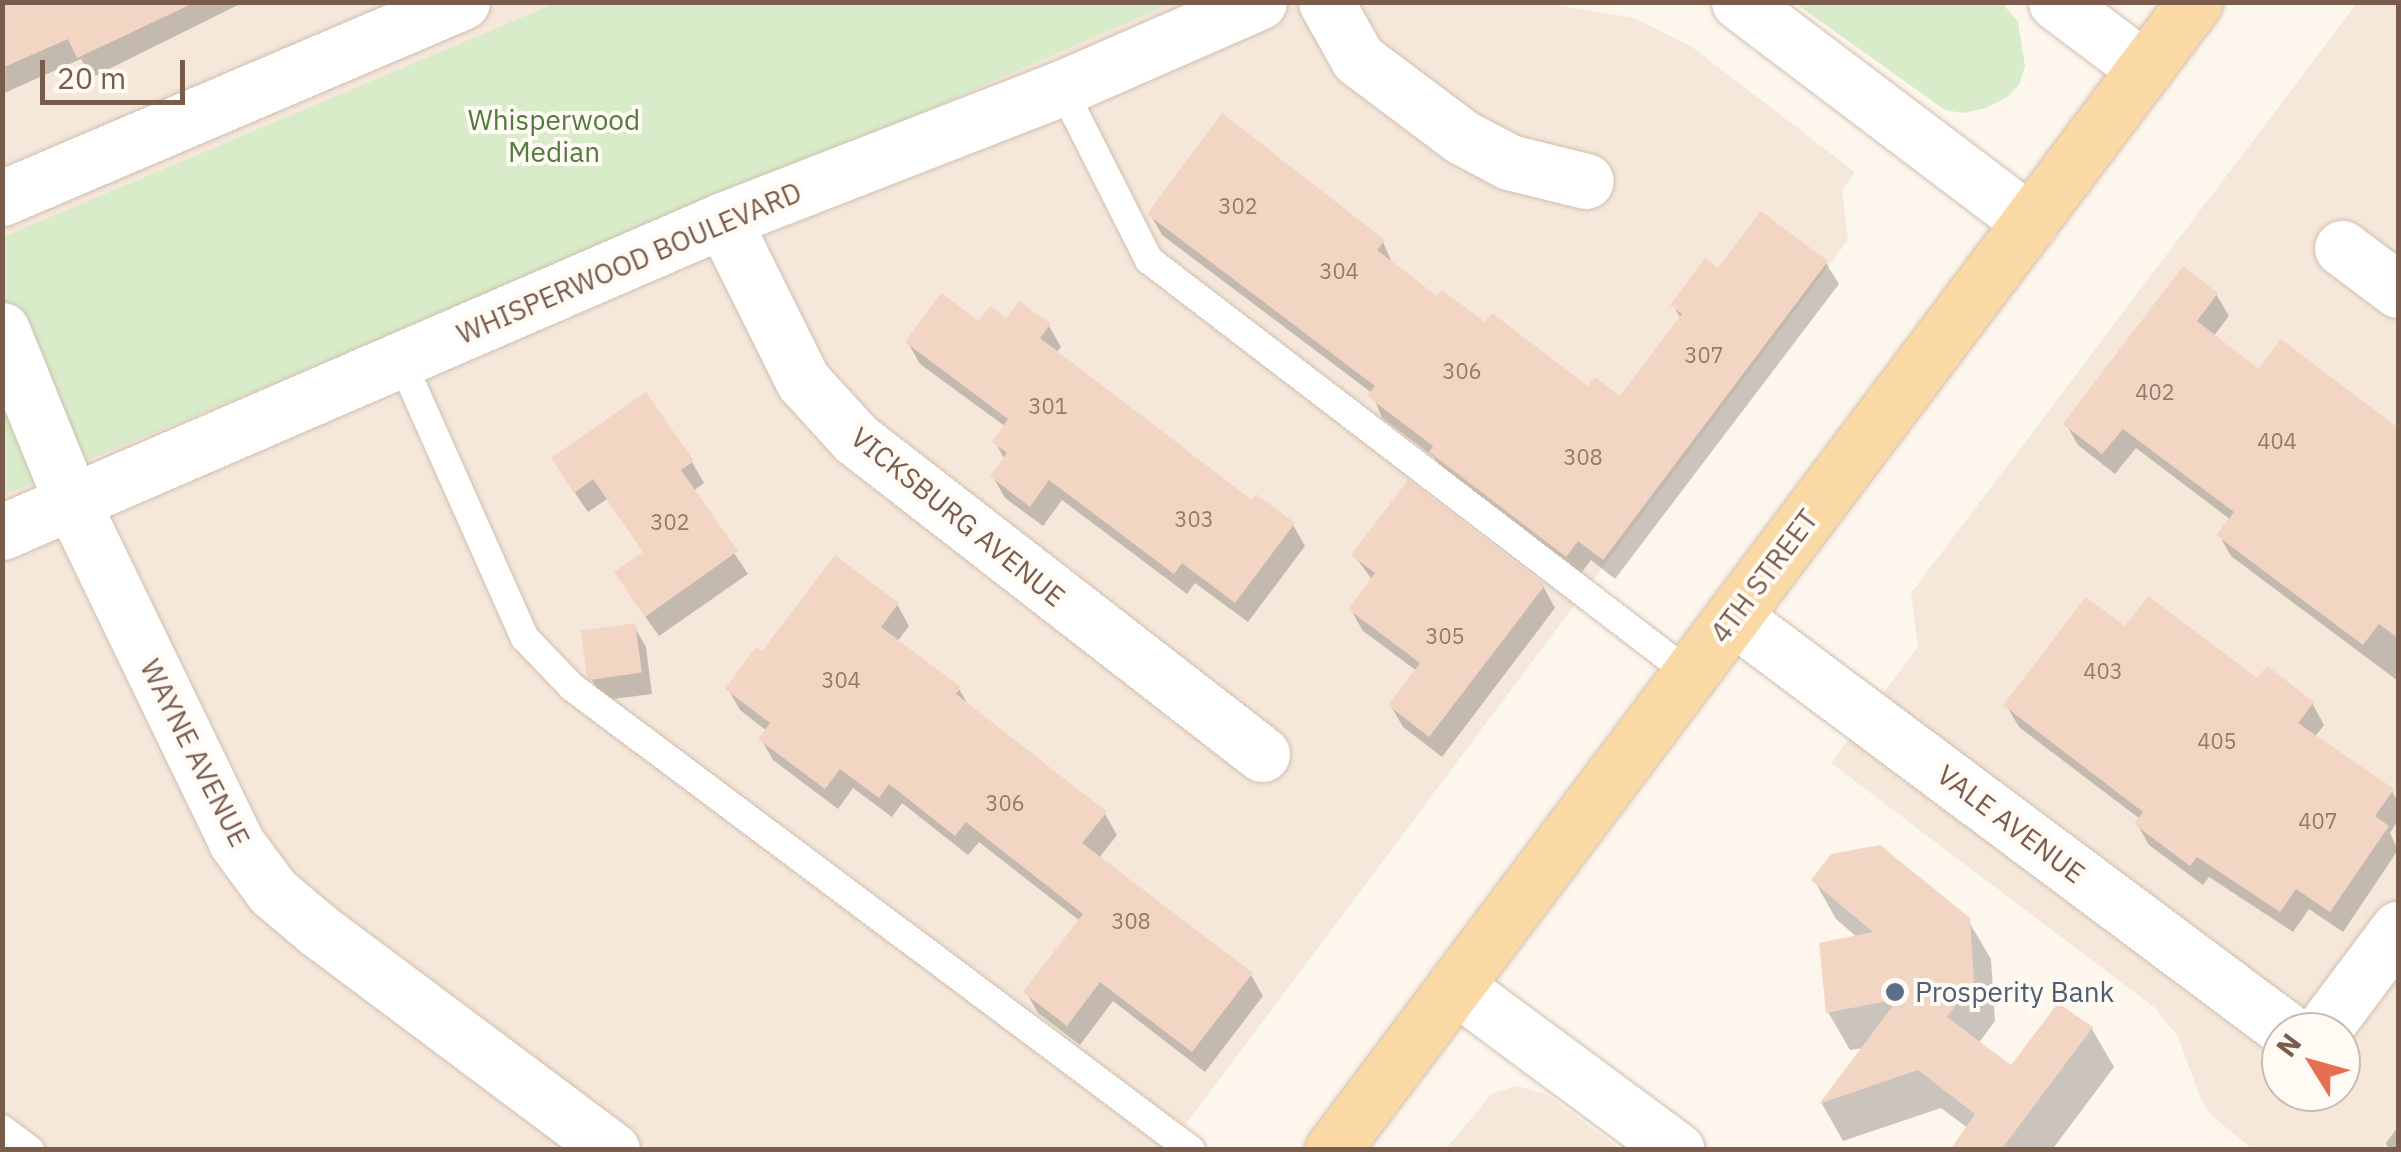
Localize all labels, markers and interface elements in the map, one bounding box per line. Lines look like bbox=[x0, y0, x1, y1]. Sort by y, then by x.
scale bar bbox=[45, 40, 190, 102]
text: 20 m bbox=[57, 58, 126, 97]
park label: Whisperwood Median bbox=[468, 103, 640, 169]
street label: WHISPERWOOD BOULEVARD bbox=[452, 175, 806, 351]
house number: 302 bbox=[1218, 193, 1258, 219]
house number: 304 bbox=[1319, 258, 1359, 284]
house number: 307 bbox=[1684, 342, 1724, 368]
house number: 306 bbox=[1442, 358, 1482, 384]
house number: 402 bbox=[2135, 379, 2175, 405]
house number: 301 bbox=[1028, 393, 1068, 419]
street label: VICKSBURG AVENUE bbox=[844, 420, 1072, 614]
house number: 404 bbox=[2257, 428, 2297, 454]
house number: 308 bbox=[1563, 444, 1603, 470]
street label: 4TH STREET bbox=[1703, 503, 1825, 649]
house number: 303 bbox=[1174, 506, 1214, 532]
house number: 302 bbox=[650, 509, 690, 535]
house number: 305 bbox=[1425, 623, 1465, 649]
street label: WAYNE AVENUE bbox=[133, 654, 257, 852]
house number: 403 bbox=[2083, 658, 2123, 684]
house number: 304 bbox=[821, 667, 861, 693]
house number: 405 bbox=[2197, 728, 2237, 754]
street label: VALE AVENUE bbox=[1931, 758, 2091, 890]
house number: 306 bbox=[985, 790, 1025, 816]
house number: 407 bbox=[2298, 808, 2338, 834]
house number: 308 bbox=[1111, 908, 1151, 934]
place label: Prosperity Bank bbox=[1915, 975, 2114, 1009]
marker: Prosperity Bank bbox=[1884, 981, 1906, 1003]
north arrow bbox=[2261, 1012, 2361, 1112]
text: N bbox=[2267, 1026, 2309, 1064]

